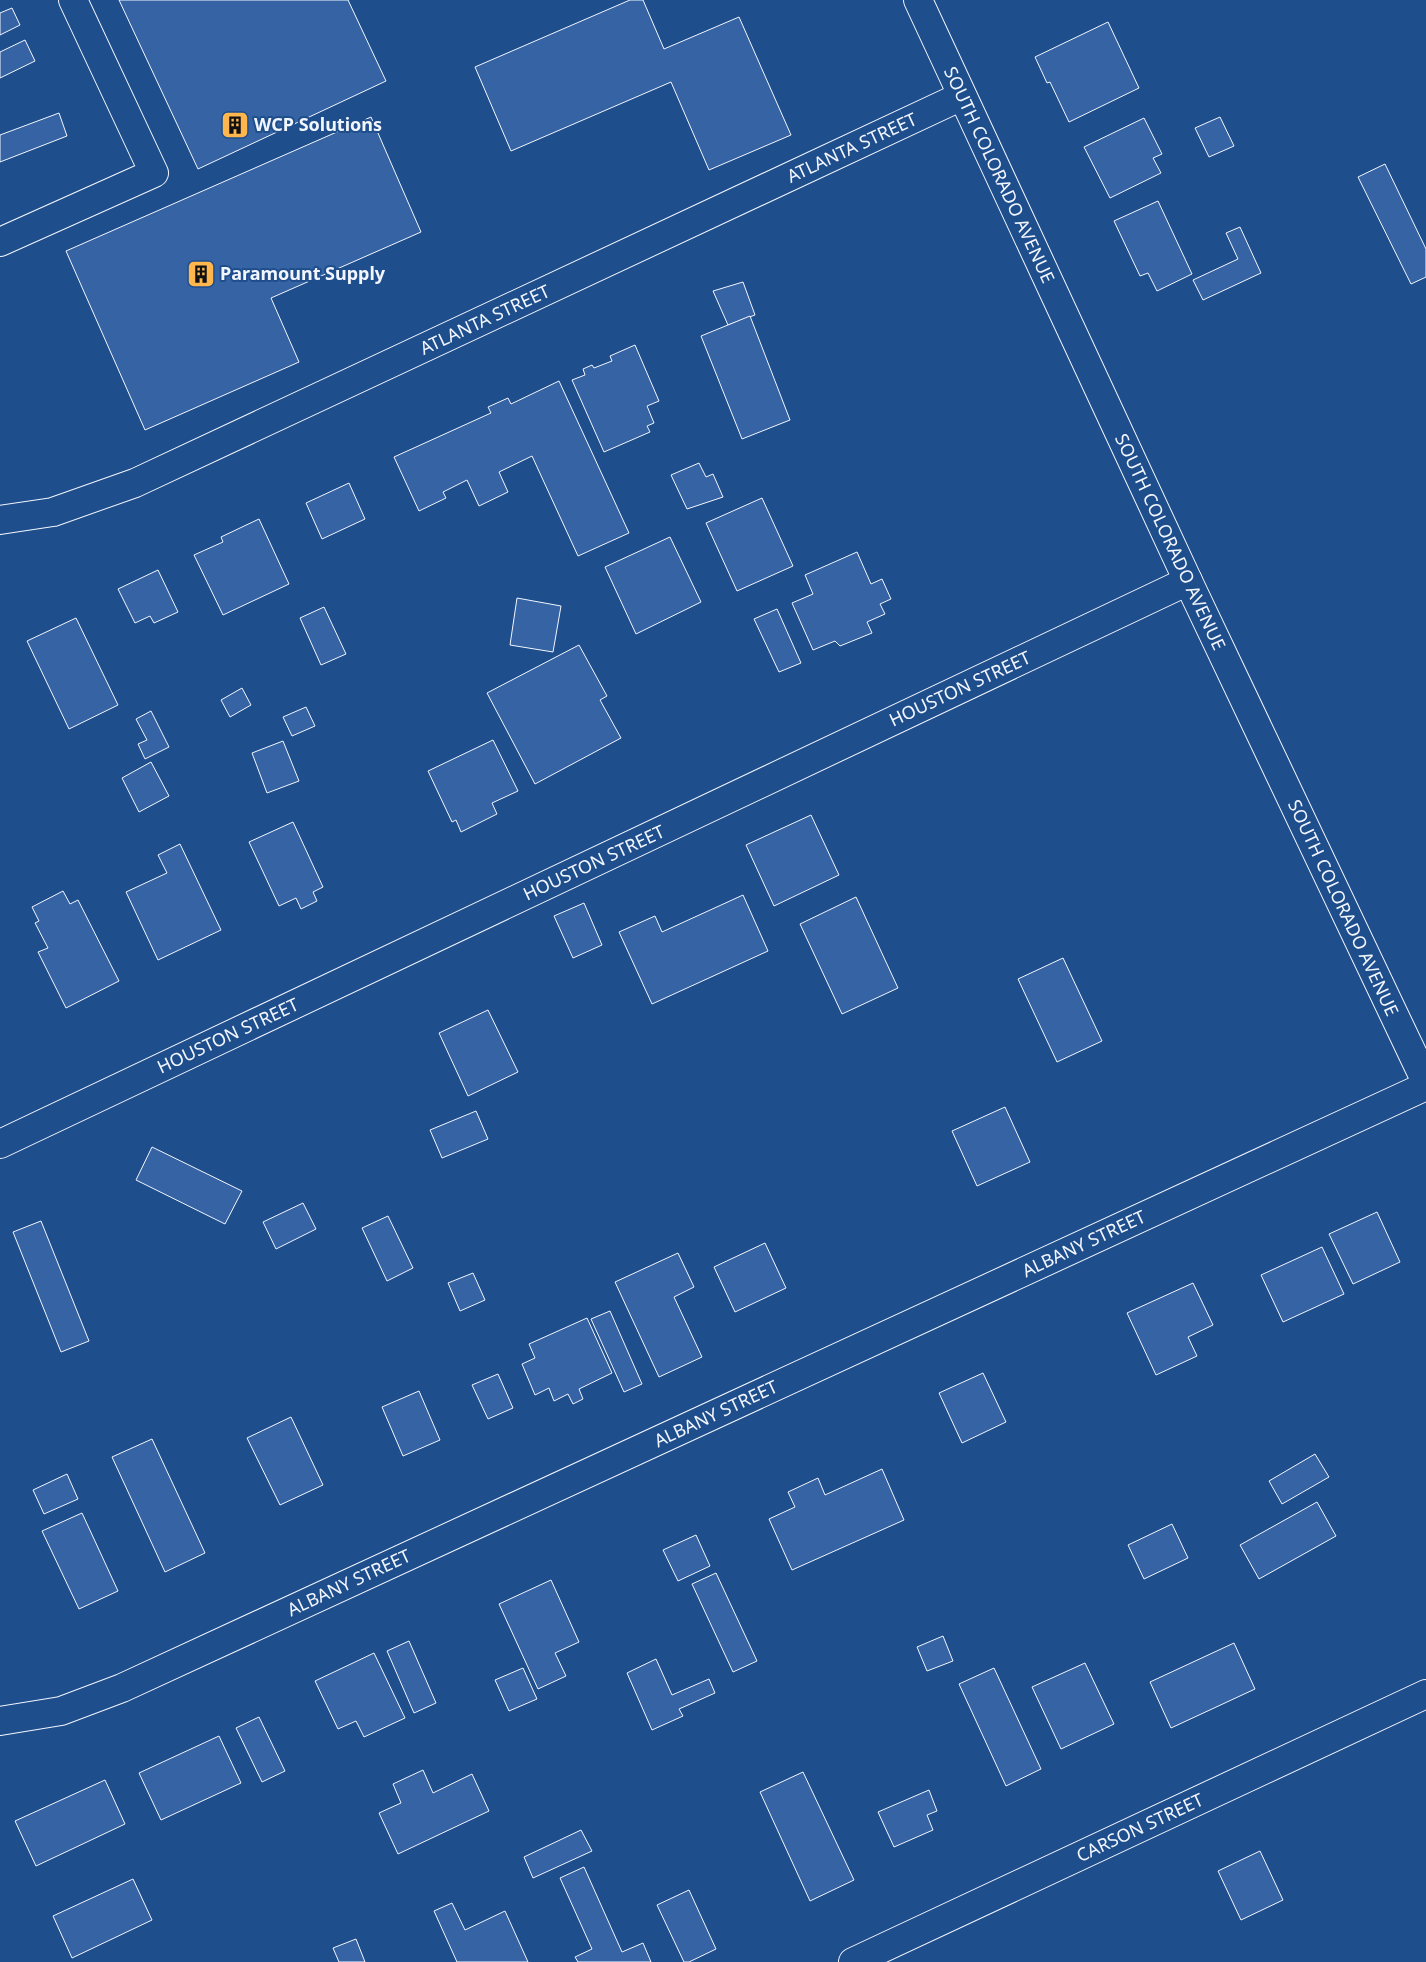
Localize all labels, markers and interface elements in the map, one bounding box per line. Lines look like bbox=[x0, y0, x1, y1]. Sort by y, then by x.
street label: SOUTH COLORADO AVENUE bbox=[939, 62, 1061, 287]
street label: ATLANTA STREET bbox=[783, 106, 921, 188]
building icon: WCP Solutions bbox=[220, 110, 250, 140]
place label: WCP Solutions bbox=[254, 112, 382, 136]
building icon: Paramount Supply bbox=[186, 259, 216, 289]
place label: Paramount Supply bbox=[220, 261, 386, 285]
street label: ATLANTA STREET bbox=[416, 278, 554, 360]
street label: SOUTH COLORADO AVENUE bbox=[1110, 429, 1232, 654]
street label: HOUSTON STREET bbox=[885, 645, 1034, 731]
street label: SOUTH COLORADO AVENUE bbox=[1283, 795, 1405, 1020]
street label: HOUSTON STREET bbox=[519, 819, 668, 905]
street label: HOUSTON STREET bbox=[153, 992, 302, 1078]
street label: ALBANY STREET bbox=[1018, 1204, 1149, 1282]
street label: ALBANY STREET bbox=[650, 1374, 781, 1452]
street label: ALBANY STREET bbox=[283, 1543, 414, 1621]
street label: CARSON STREET bbox=[1072, 1787, 1207, 1867]

